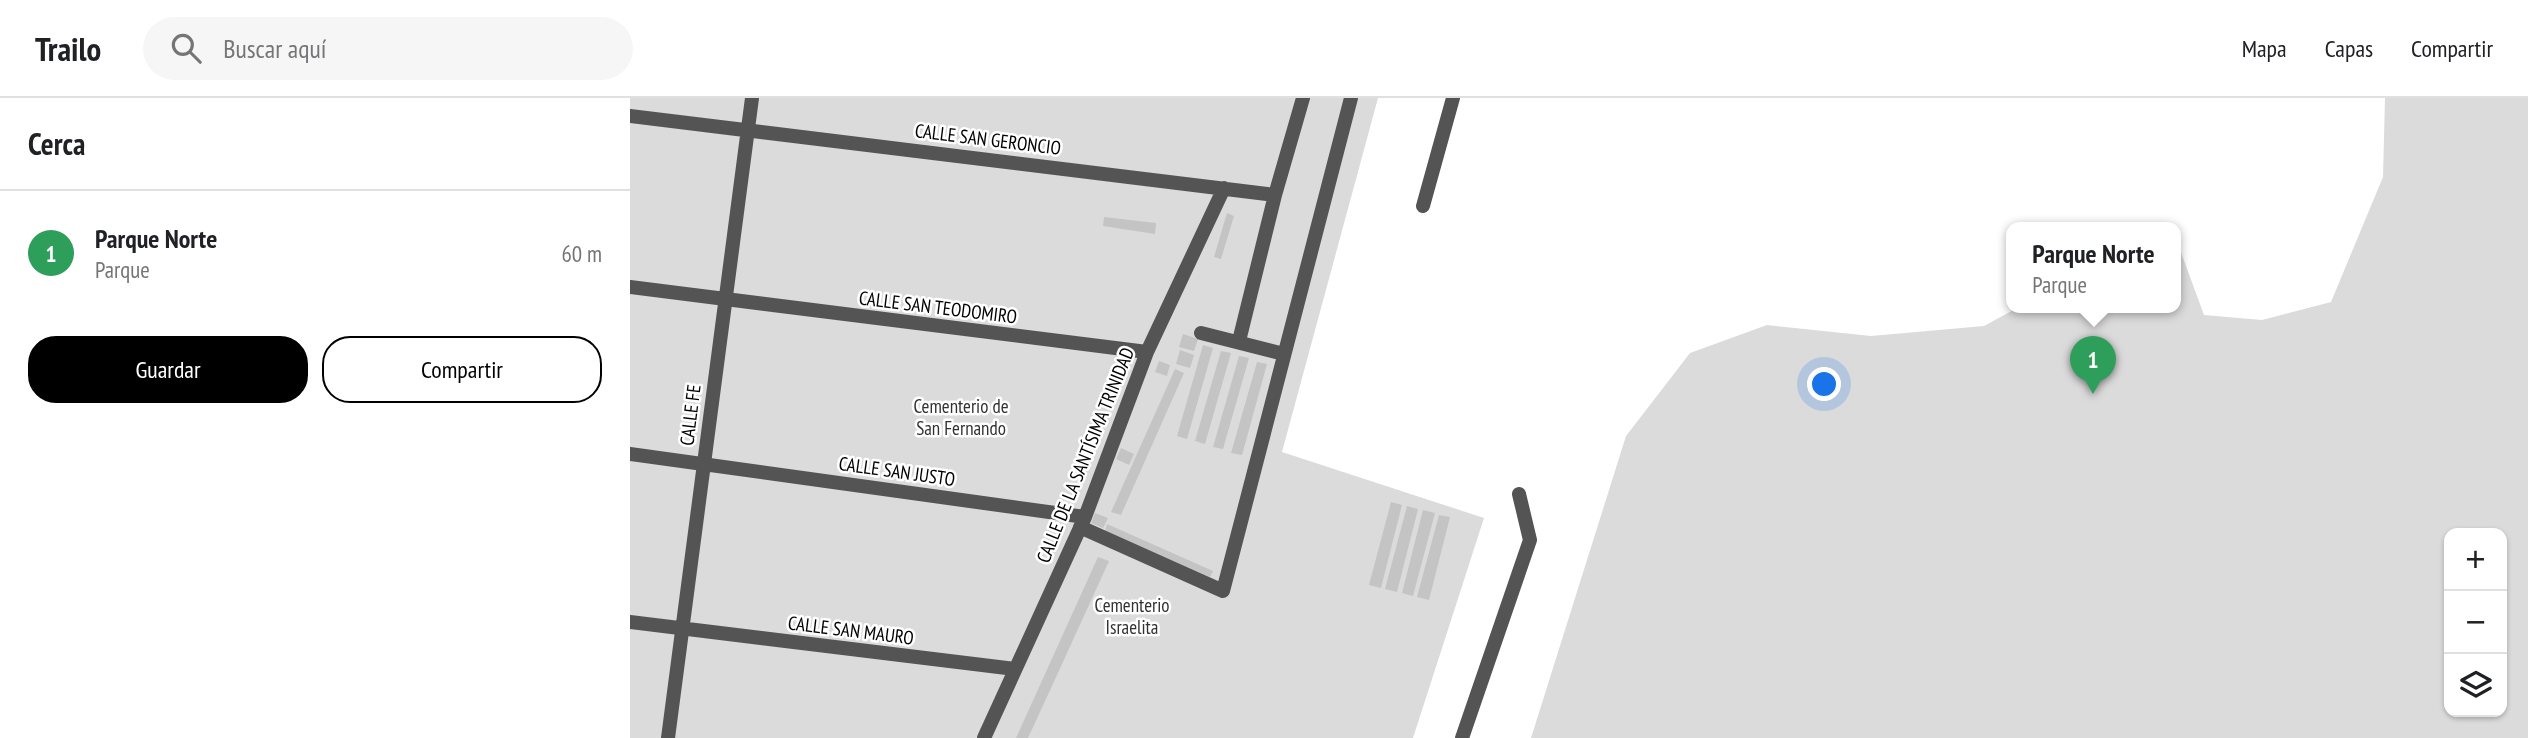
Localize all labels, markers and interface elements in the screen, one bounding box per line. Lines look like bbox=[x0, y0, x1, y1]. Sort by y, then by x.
search box bbox=[143, 17, 633, 80]
text: Trailo bbox=[35, 27, 101, 70]
icon: search bbox=[167, 29, 205, 67]
text: Buscar aquí bbox=[223, 32, 326, 65]
text: Mapa bbox=[2242, 33, 2287, 64]
text: Capas bbox=[2325, 33, 2373, 64]
text: Compartir bbox=[2411, 33, 2493, 64]
street label: CALLE SAN GERONCIO bbox=[914, 118, 1062, 160]
text: Cerca bbox=[28, 124, 85, 163]
text: Parque Norte bbox=[95, 222, 217, 255]
popup bbox=[2006, 222, 2181, 313]
text: Parque Norte bbox=[2032, 237, 2155, 270]
text: 1 bbox=[46, 239, 57, 268]
text: 60 m bbox=[561, 239, 602, 268]
text: Parque bbox=[95, 255, 150, 284]
text: Parque bbox=[2032, 270, 2087, 299]
street label: CALLE SAN TEODOMIRO bbox=[858, 285, 1018, 329]
button: Guardar bbox=[28, 336, 308, 403]
button: Compartir bbox=[322, 336, 602, 403]
pin: 1 bbox=[2070, 336, 2116, 394]
street label: CALLE DE LA SANTÍSIMA TRINIDAD bbox=[1031, 344, 1139, 566]
your location bbox=[1807, 367, 1841, 401]
street label: CALLE FE bbox=[674, 383, 706, 447]
park label: Cementerio de San Fernando bbox=[913, 394, 1009, 440]
street label: CALLE SAN JUSTO bbox=[837, 451, 957, 491]
map controls bbox=[2444, 528, 2507, 717]
button: + bbox=[2444, 528, 2507, 591]
button: − bbox=[2444, 591, 2507, 654]
park label: Cementerio Israelita bbox=[1094, 593, 1170, 639]
street label: CALLE SAN MAURO bbox=[787, 610, 915, 650]
button: layers bbox=[2444, 654, 2507, 717]

